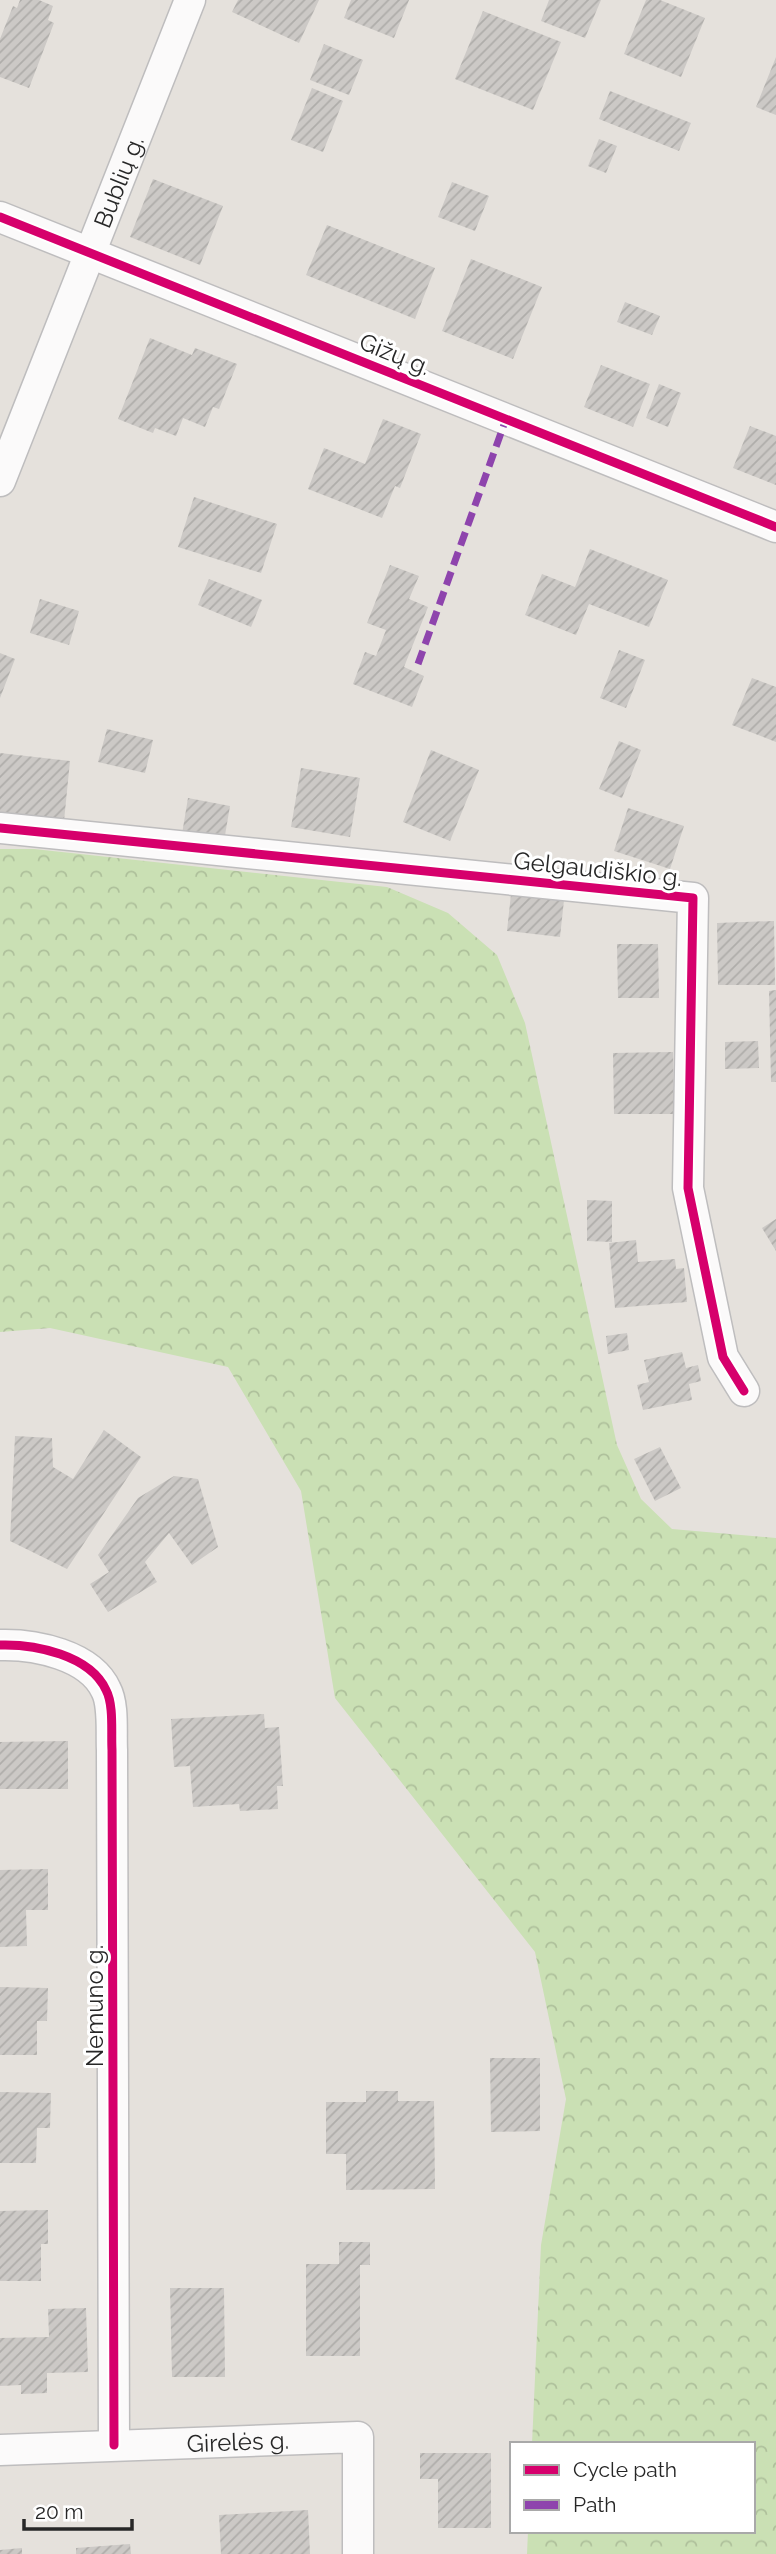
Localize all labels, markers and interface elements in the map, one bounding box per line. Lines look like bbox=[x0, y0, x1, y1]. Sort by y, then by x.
street label: Bublių g. bbox=[87, 131, 150, 232]
street label: Gižų g. bbox=[355, 327, 435, 381]
street label: Gelgaudiškio g. bbox=[512, 846, 684, 892]
street label: Nemuno g. bbox=[80, 1945, 109, 2067]
street label: Girelės g. bbox=[186, 2425, 289, 2458]
legend bbox=[510, 2442, 755, 2533]
text: Cycle path bbox=[573, 2457, 677, 2482]
scale bar bbox=[24, 2488, 133, 2532]
text: Path bbox=[573, 2492, 617, 2517]
text: 20 m bbox=[35, 2499, 83, 2524]

